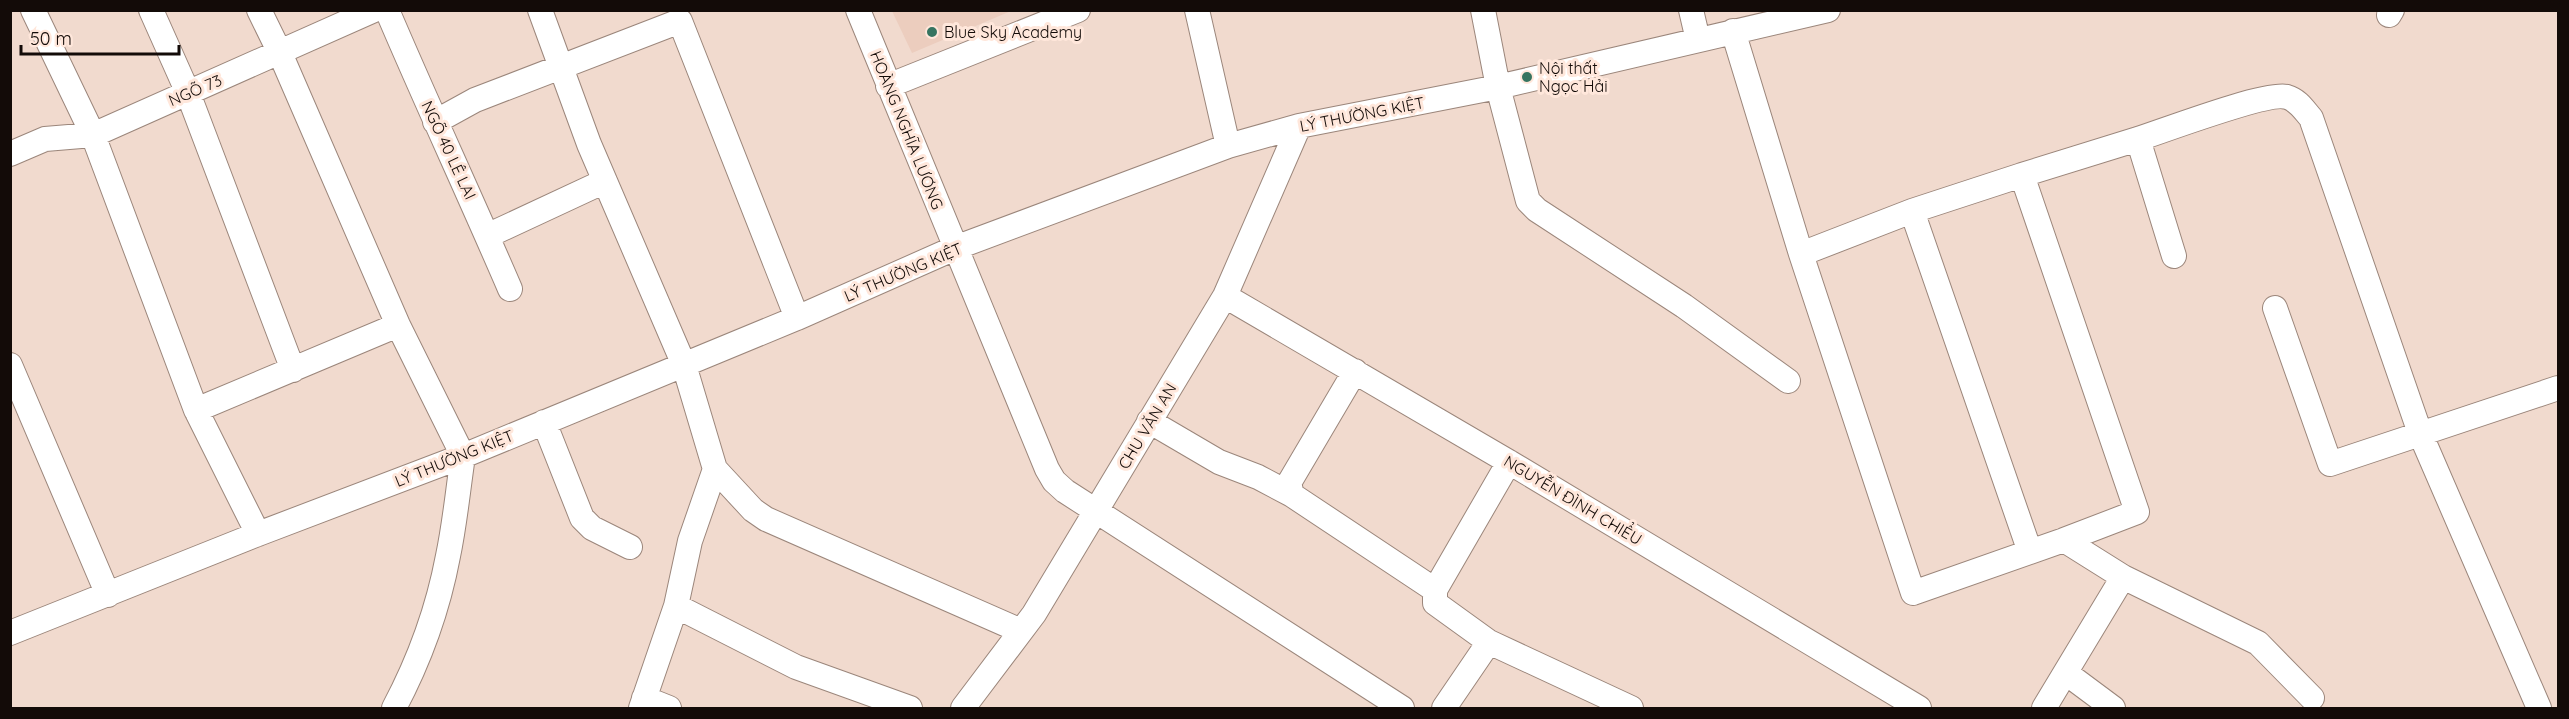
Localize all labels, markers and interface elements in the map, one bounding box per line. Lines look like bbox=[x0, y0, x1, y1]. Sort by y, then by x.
scale bar bbox=[21, 18, 178, 56]
place label: Blue Sky Academy bbox=[944, 22, 1082, 42]
marker: Blue Sky Academy bbox=[925, 25, 939, 39]
text: 50 m bbox=[30, 27, 72, 50]
street label: HOÀNG NGHĨA LƯƠNG bbox=[866, 48, 948, 212]
place label: Nội thất Ngọc Hải bbox=[1539, 58, 1608, 96]
street label: NGÕ 73 bbox=[165, 70, 225, 110]
marker: Nội thất Ngọc Hải bbox=[1520, 70, 1534, 84]
street label: LÝ THƯỜNG KIỆT bbox=[1298, 92, 1426, 136]
street label: NGÕ 40 LÊ LAI bbox=[417, 97, 481, 203]
street label: LÝ THƯỜNG KIỆT bbox=[841, 238, 965, 306]
street label: CHU VĂN AN bbox=[1114, 379, 1180, 473]
street label: LÝ THƯỜNG KIỆT bbox=[392, 425, 517, 491]
street label: NGUYỄN ĐÌNH CHIỂU bbox=[1500, 447, 1648, 549]

